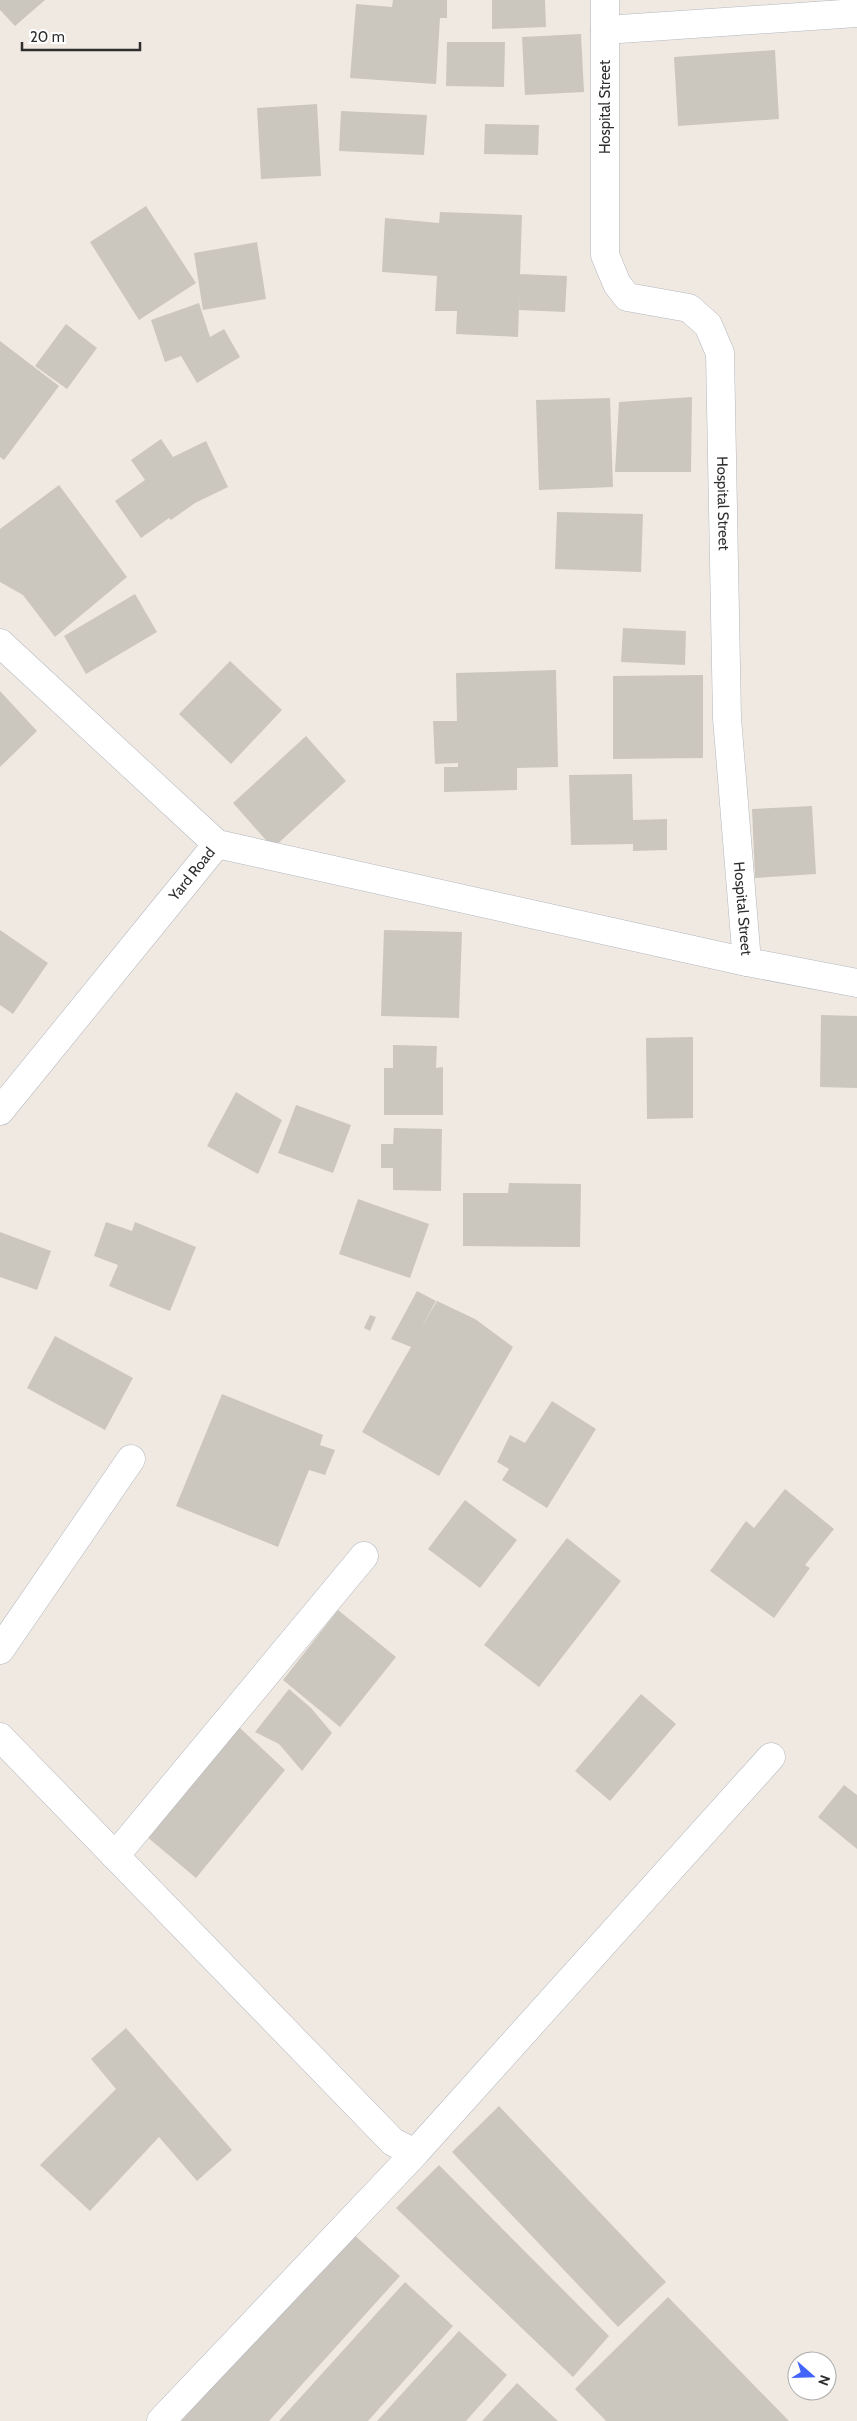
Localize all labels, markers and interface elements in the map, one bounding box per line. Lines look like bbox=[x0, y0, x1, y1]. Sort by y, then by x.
scale bar bbox=[22, 20, 140, 52]
text: 20 m bbox=[30, 28, 65, 46]
street label: Hospital Street bbox=[596, 60, 614, 154]
street label: Hospital Street bbox=[713, 456, 733, 551]
street label: Yard Road bbox=[164, 844, 219, 905]
street label: Hospital Street bbox=[730, 861, 755, 956]
north arrow bbox=[787, 2351, 837, 2401]
text: N bbox=[814, 2373, 834, 2388]

